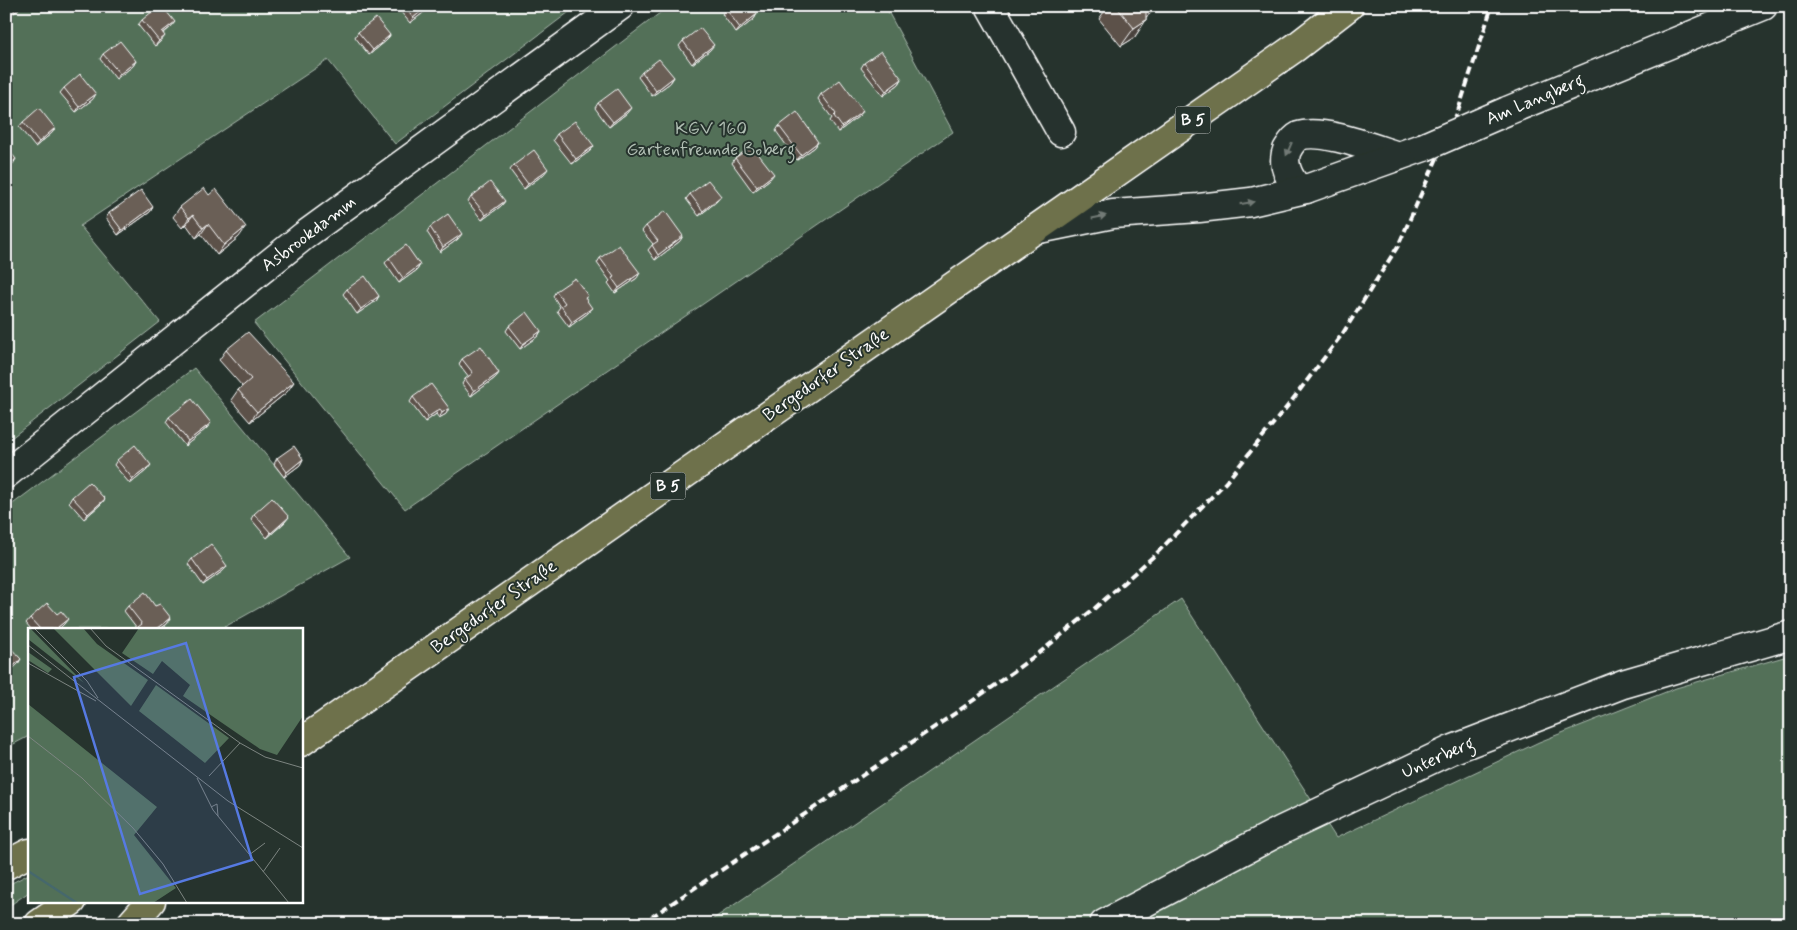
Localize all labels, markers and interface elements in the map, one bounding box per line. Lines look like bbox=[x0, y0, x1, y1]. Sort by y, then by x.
street label: Am Langberg bbox=[1482, 69, 1589, 133]
road number: B 5 bbox=[1176, 106, 1210, 134]
park label: KGV 160 Gartenfreunde Boberg bbox=[626, 117, 796, 164]
one-way arrow bbox=[1284, 142, 1293, 157]
street label: Asbrookdamm bbox=[257, 190, 361, 278]
one-way arrow bbox=[1240, 198, 1256, 206]
one-way arrow bbox=[1091, 212, 1107, 220]
street label: Bergedorfer Straße bbox=[758, 323, 894, 428]
road number: B 5 bbox=[650, 472, 686, 500]
street label: Bergedorfer Straße bbox=[426, 555, 562, 660]
inset map bbox=[28, 628, 302, 902]
street label: Unterberg bbox=[1398, 731, 1479, 787]

